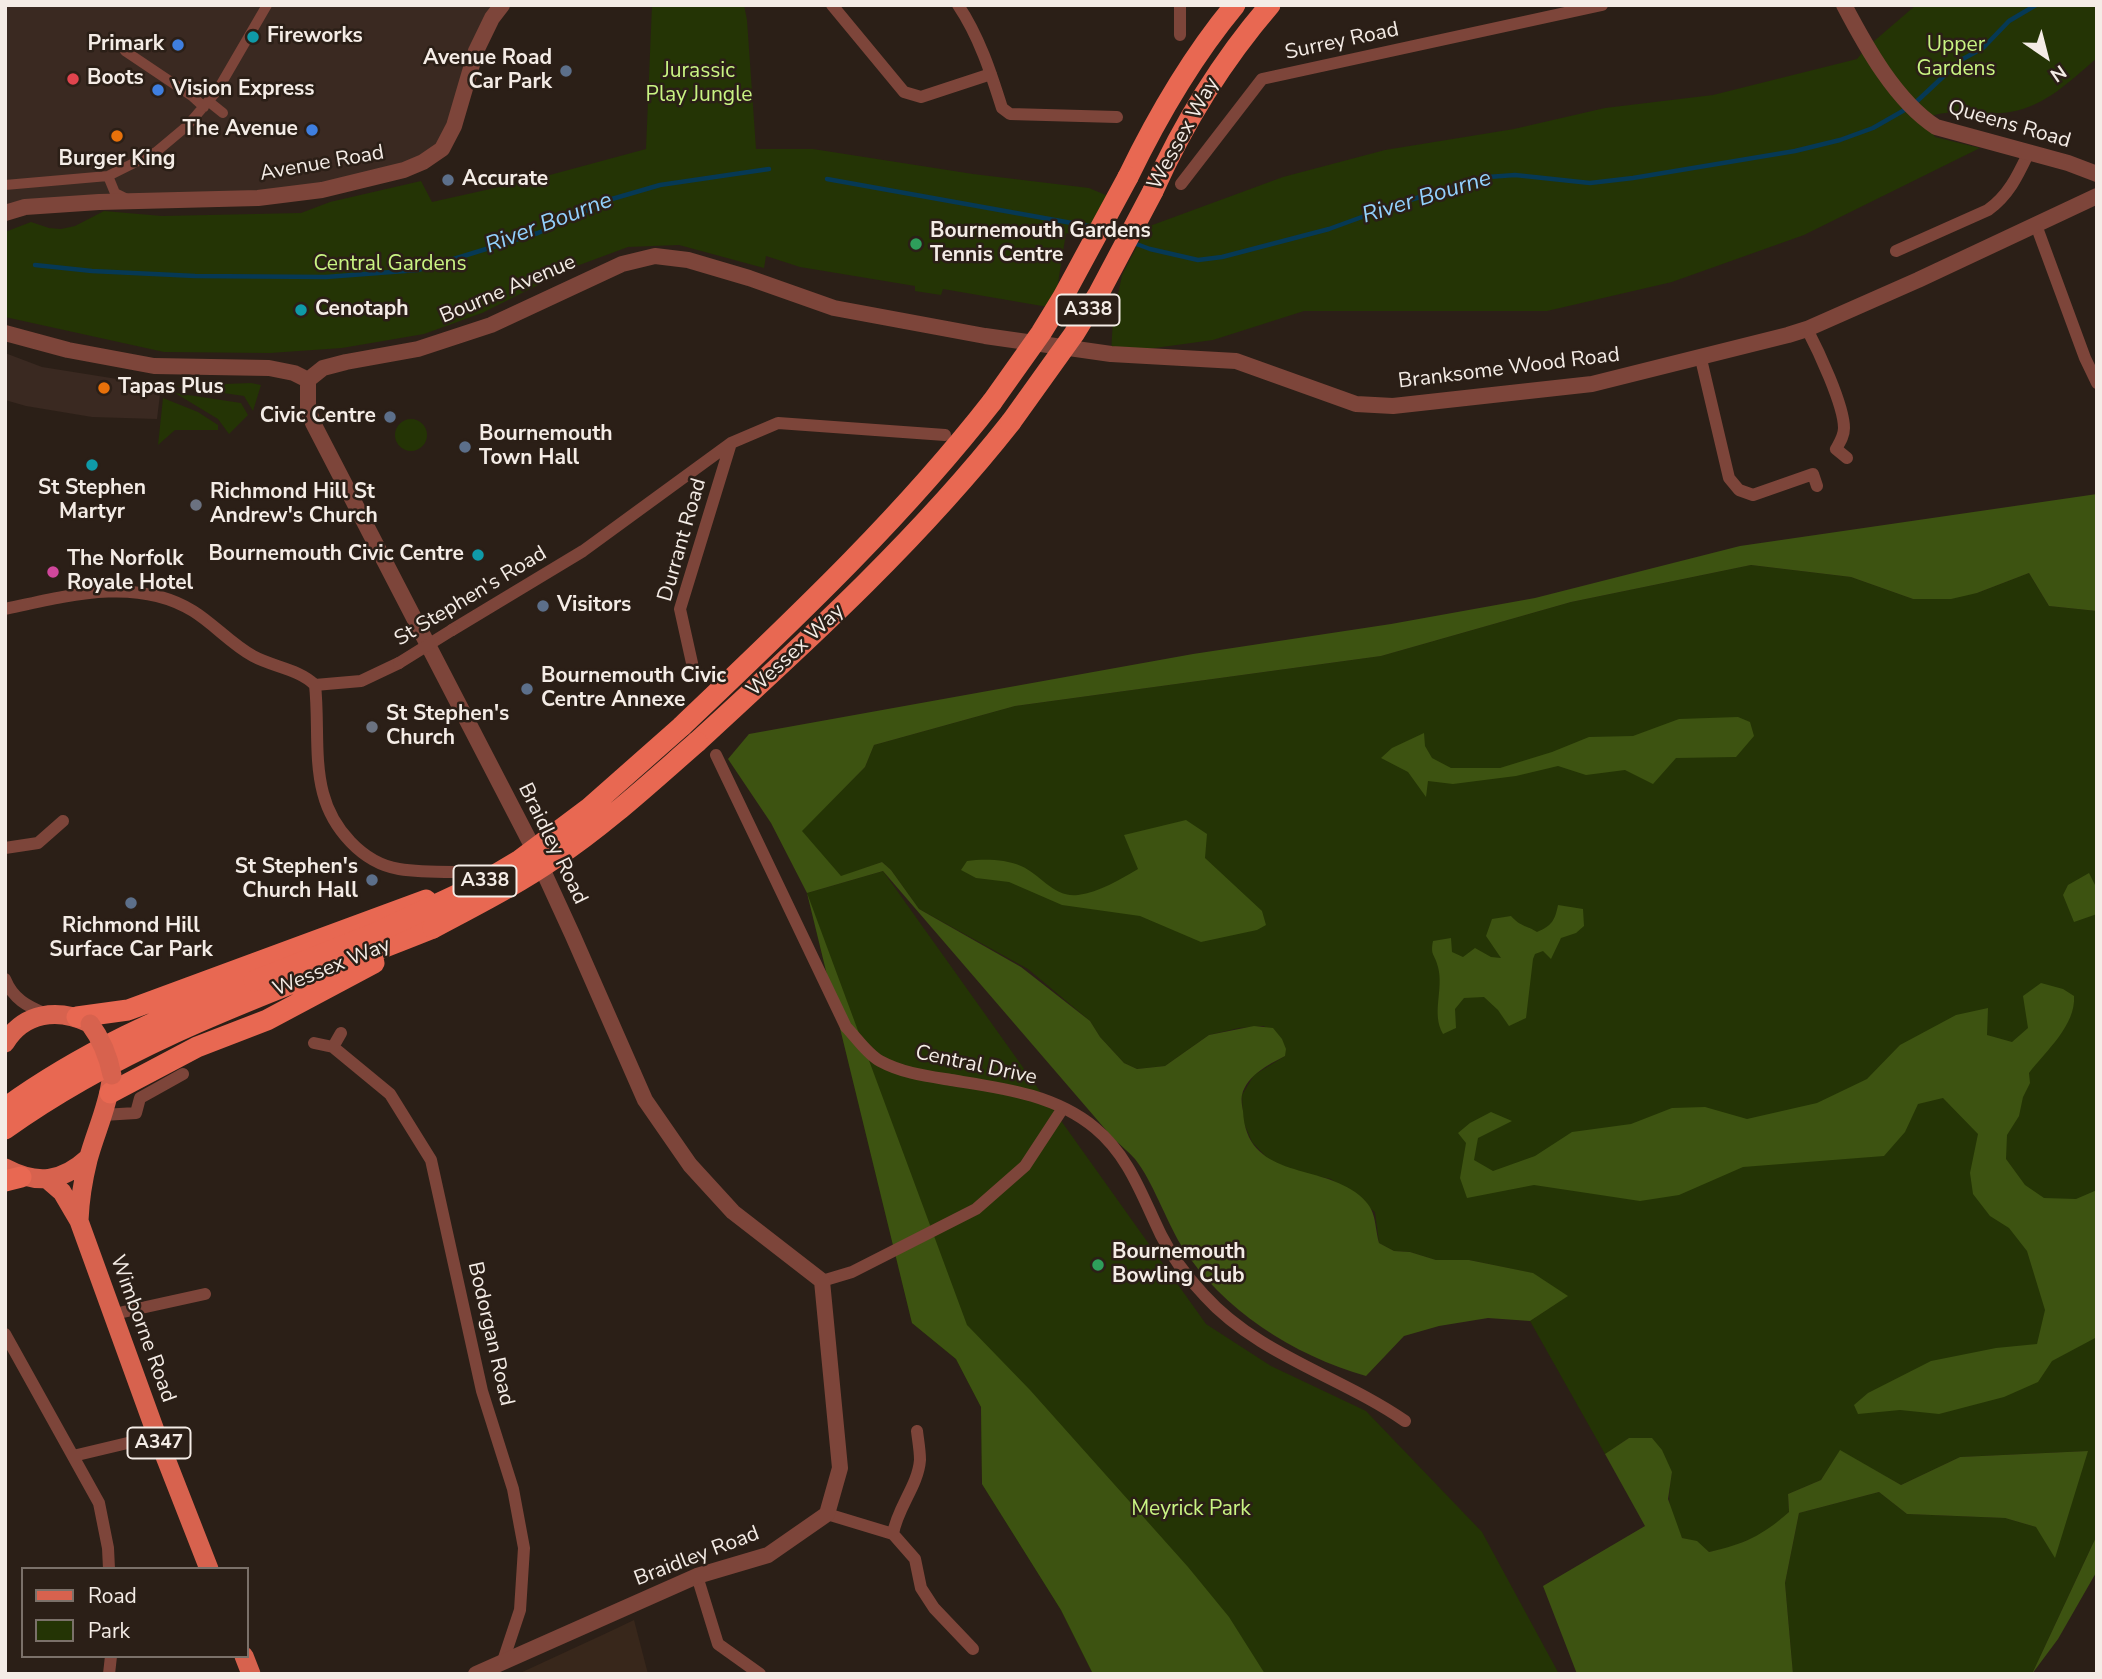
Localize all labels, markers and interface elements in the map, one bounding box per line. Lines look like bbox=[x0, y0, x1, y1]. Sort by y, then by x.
street label: Surrey Road bbox=[1283, 18, 1401, 66]
north arrow bbox=[2011, 21, 2081, 91]
place label: Fireworks bbox=[267, 24, 363, 50]
marker: Fireworks bbox=[245, 29, 261, 45]
place label: Primark bbox=[88, 32, 164, 58]
park label: Upper Gardens bbox=[1916, 33, 1996, 83]
marker: Primark bbox=[170, 37, 186, 53]
place label: Avenue Road Car Park bbox=[423, 46, 552, 96]
text: N bbox=[2045, 58, 2071, 88]
park label: Jurassic Play Jungle bbox=[646, 59, 752, 109]
marker: Avenue Road Car Park bbox=[558, 63, 574, 79]
place label: Boots bbox=[87, 66, 144, 92]
marker: Boots bbox=[65, 71, 81, 87]
street label: Wessex Way bbox=[1143, 73, 1225, 195]
place label: Vision Express bbox=[172, 77, 315, 103]
marker: Vision Express bbox=[150, 82, 166, 98]
street label: Queens Road bbox=[1945, 95, 2073, 155]
place label: The Avenue bbox=[183, 117, 298, 143]
marker: The Avenue bbox=[304, 122, 320, 138]
marker: Burger King bbox=[109, 128, 125, 144]
street label: Avenue Road bbox=[258, 141, 386, 187]
place label: Burger King bbox=[59, 147, 175, 173]
water label: River Bourne bbox=[1359, 165, 1495, 231]
place label: Accurate bbox=[462, 167, 548, 193]
marker: Accurate bbox=[440, 172, 456, 188]
water label: River Bourne bbox=[482, 187, 616, 261]
place label: Bournemouth Gardens Tennis Centre bbox=[930, 219, 1151, 269]
marker: Bournemouth Gardens Tennis Centre bbox=[908, 236, 924, 252]
street label: Bourne Avenue bbox=[436, 250, 580, 330]
park label: Central Gardens bbox=[313, 252, 467, 278]
road number: A338 bbox=[1056, 294, 1120, 326]
place label: Cenotaph bbox=[315, 297, 409, 323]
marker: Cenotaph bbox=[293, 302, 309, 318]
street label: Branksome Wood Road bbox=[1397, 343, 1621, 395]
place label: Tapas Plus bbox=[118, 375, 224, 401]
marker: Tapas Plus bbox=[96, 380, 112, 396]
place label: Civic Centre bbox=[260, 404, 376, 430]
marker: Civic Centre bbox=[382, 409, 398, 425]
place label: Bournemouth Town Hall bbox=[479, 422, 613, 472]
marker: Bournemouth Town Hall bbox=[457, 439, 473, 455]
marker: St Stephen Martyr bbox=[84, 457, 100, 473]
place label: St Stephen Martyr bbox=[38, 476, 146, 526]
street label: Durrant Road bbox=[653, 476, 713, 604]
place label: Richmond Hill St Andrew's Church bbox=[210, 480, 378, 530]
marker: Richmond Hill St Andrew's Church bbox=[188, 497, 204, 513]
place label: Bournemouth Civic Centre bbox=[208, 542, 464, 568]
street label: St Stephen's Road bbox=[390, 542, 552, 652]
place label: The Norfolk Royale Hotel bbox=[67, 547, 193, 597]
marker: Bournemouth Civic Centre bbox=[470, 547, 486, 563]
marker: The Norfolk Royale Hotel bbox=[45, 564, 61, 580]
place label: Visitors bbox=[557, 593, 631, 619]
marker: Visitors bbox=[535, 598, 551, 614]
street label: Wessex Way bbox=[742, 599, 850, 703]
place label: Bournemouth Civic Centre Annexe bbox=[541, 664, 726, 714]
marker: Bournemouth Civic Centre Annexe bbox=[519, 681, 535, 697]
place label: St Stephen's Church bbox=[386, 702, 509, 752]
marker: St Stephen's Church bbox=[364, 719, 380, 735]
street label: Braidley Road bbox=[512, 779, 592, 909]
place label: St Stephen's Church Hall bbox=[235, 855, 358, 905]
road number: A338 bbox=[454, 866, 516, 897]
marker: St Stephen's Church Hall bbox=[364, 872, 380, 888]
marker: Richmond Hill Surface Car Park bbox=[123, 895, 139, 911]
place label: Richmond Hill Surface Car Park bbox=[49, 914, 213, 964]
street label: Wessex Way bbox=[270, 933, 394, 1003]
street label: Central Drive bbox=[913, 1041, 1039, 1091]
place label: Bournemouth Bowling Club bbox=[1112, 1240, 1246, 1290]
street label: Wimborne Road bbox=[104, 1252, 180, 1406]
marker: Bournemouth Bowling Club bbox=[1090, 1257, 1106, 1273]
street label: Bodorgan Road bbox=[461, 1260, 519, 1408]
road number: A347 bbox=[128, 1428, 190, 1458]
park label: Meyrick Park bbox=[1131, 1497, 1251, 1523]
street label: Braidley Road bbox=[631, 1522, 763, 1592]
legend bbox=[21, 1567, 248, 1658]
text: Road bbox=[88, 1582, 137, 1610]
text: Park bbox=[88, 1617, 130, 1645]

